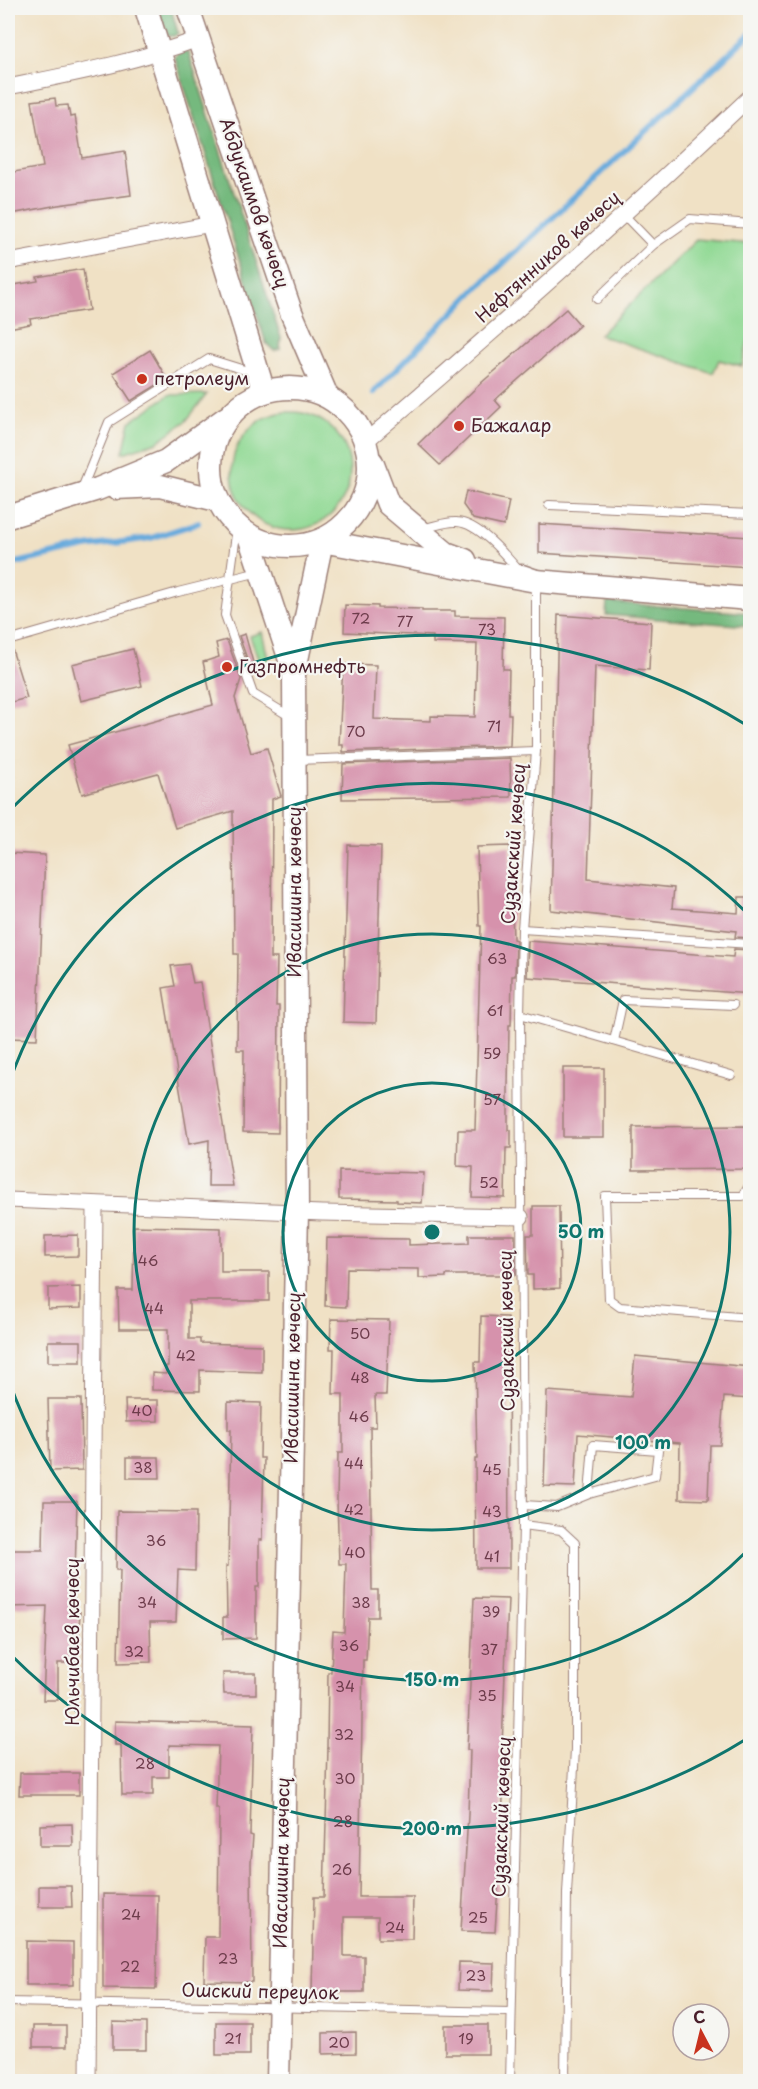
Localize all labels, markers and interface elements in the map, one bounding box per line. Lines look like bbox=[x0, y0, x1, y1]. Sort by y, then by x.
street label: Абдукаимов көчөсү bbox=[214, 114, 297, 292]
street label: Нефтянников көчөсү bbox=[469, 183, 626, 328]
place label: петролеум bbox=[154, 364, 249, 391]
marker: петролеум bbox=[135, 372, 149, 386]
place label: Бажалар bbox=[471, 411, 551, 438]
marker: Бажалар bbox=[452, 419, 466, 433]
house number: 72 bbox=[352, 606, 370, 629]
house number: 77 bbox=[397, 609, 413, 632]
house number: 73 bbox=[478, 617, 496, 640]
place label: Газпромнефть bbox=[239, 652, 366, 679]
marker: Газпромнефть bbox=[220, 660, 234, 674]
house number: 71 bbox=[487, 714, 501, 737]
house number: 70 bbox=[346, 719, 366, 742]
street label: Сузакский көчөсү bbox=[493, 762, 532, 925]
street label: Ивасишина көчөсү bbox=[280, 806, 307, 978]
house number: 63 bbox=[487, 946, 507, 969]
house number: 61 bbox=[487, 998, 503, 1021]
house number: 59 bbox=[483, 1041, 501, 1064]
house number: 57 bbox=[483, 1087, 501, 1110]
house number: 52 bbox=[479, 1170, 499, 1193]
text: 50 m bbox=[558, 1217, 604, 1244]
centre of rings bbox=[422, 1222, 442, 1242]
house number: 46 bbox=[138, 1248, 158, 1271]
street label: Сузакский көчөсү bbox=[491, 1250, 520, 1412]
street label: Ивасишина көчөсү bbox=[277, 1292, 307, 1464]
house number: 44 bbox=[144, 1296, 164, 1319]
house number: 50 bbox=[350, 1321, 370, 1344]
house number: 42 bbox=[176, 1343, 196, 1366]
house number: 48 bbox=[350, 1365, 370, 1388]
house number: 40 bbox=[132, 1398, 152, 1421]
house number: 46 bbox=[349, 1404, 369, 1427]
text: 100 m bbox=[615, 1428, 671, 1455]
house number: 44 bbox=[344, 1451, 364, 1474]
house number: 38 bbox=[133, 1455, 153, 1478]
house number: 45 bbox=[482, 1457, 502, 1480]
house number: 42 bbox=[344, 1497, 364, 1520]
house number: 43 bbox=[482, 1499, 502, 1522]
house number: 36 bbox=[146, 1528, 166, 1551]
house number: 40 bbox=[345, 1540, 365, 1563]
house number: 41 bbox=[484, 1544, 500, 1567]
street label: Юльчибаев көчөсү bbox=[58, 1558, 85, 1726]
house number: 34 bbox=[137, 1590, 157, 1613]
house number: 38 bbox=[351, 1590, 371, 1613]
house number: 39 bbox=[482, 1599, 500, 1622]
house number: 36 bbox=[339, 1633, 359, 1656]
house number: 37 bbox=[480, 1637, 498, 1660]
house number: 32 bbox=[124, 1639, 144, 1662]
text: 150 m bbox=[405, 1665, 459, 1692]
house number: 34 bbox=[335, 1674, 355, 1697]
house number: 35 bbox=[477, 1683, 497, 1706]
house number: 32 bbox=[334, 1722, 354, 1745]
street label: Сузакский көчөсү bbox=[484, 1735, 517, 1898]
house number: 28 bbox=[135, 1751, 155, 1774]
house number: 30 bbox=[335, 1766, 355, 1789]
street label: Ивасишина көчөсү bbox=[266, 1777, 296, 1949]
house number: 28 bbox=[333, 1809, 353, 1832]
text: 200 m bbox=[402, 1814, 462, 1841]
house number: 26 bbox=[332, 1857, 352, 1880]
house number: 24 bbox=[121, 1902, 141, 1925]
house number: 25 bbox=[468, 1905, 488, 1928]
house number: 24 bbox=[385, 1915, 405, 1938]
house number: 23 bbox=[218, 1946, 238, 1969]
house number: 22 bbox=[120, 1954, 140, 1977]
house number: 23 bbox=[466, 1963, 486, 1986]
street label: Ошский переулок bbox=[181, 1976, 339, 2005]
north arrow bbox=[671, 2002, 731, 2062]
text: С bbox=[692, 2003, 706, 2029]
house number: 21 bbox=[224, 2026, 242, 2049]
house number: 19 bbox=[458, 2026, 474, 2049]
house number: 20 bbox=[328, 2030, 350, 2053]

